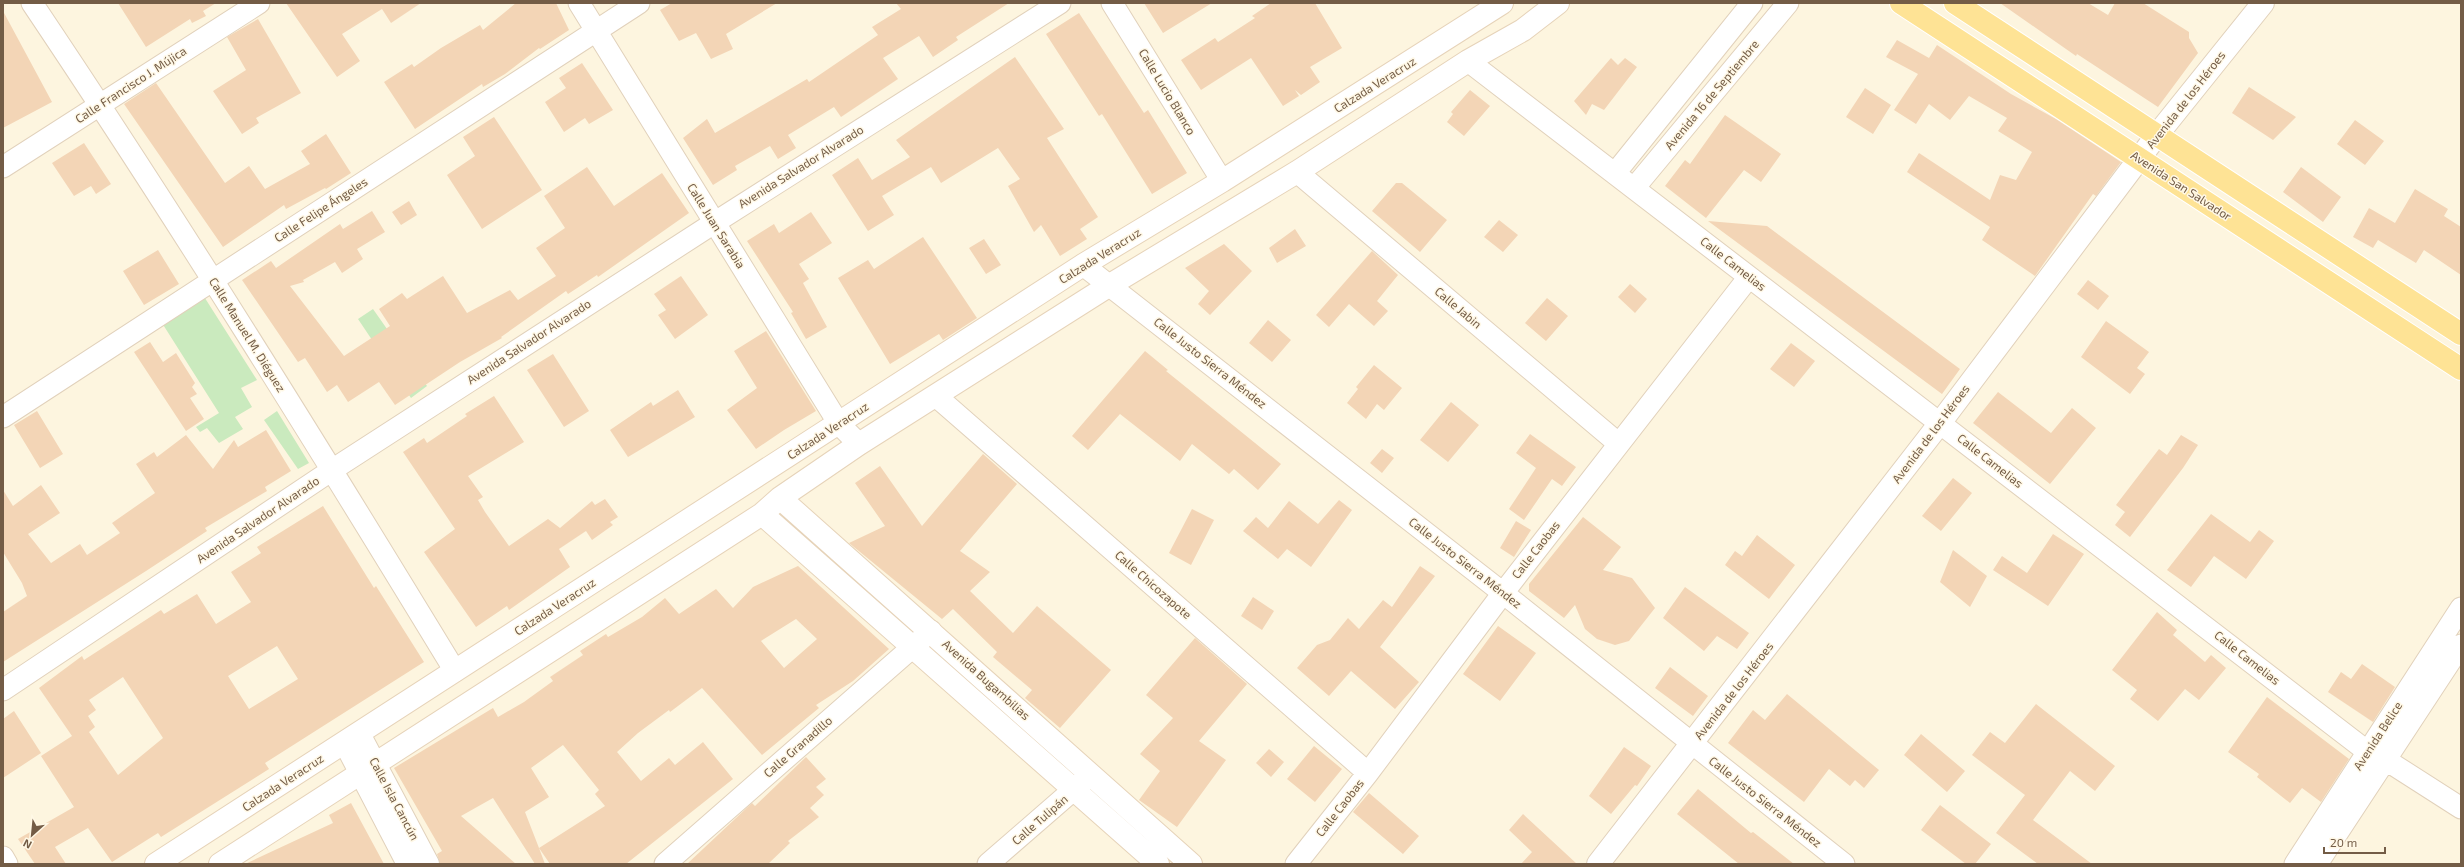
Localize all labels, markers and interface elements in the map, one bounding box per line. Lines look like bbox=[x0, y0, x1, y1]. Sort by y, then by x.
street label: Avenida 16 de Septiembre bbox=[1661, 37, 1761, 152]
street label: Calle Francisco J. Mújica bbox=[72, 43, 189, 126]
street label: Calle Lucio Blanco bbox=[1137, 46, 1199, 137]
street label: Avenida de los Héroes bbox=[2143, 48, 2228, 151]
street label: Calzada Veracruz bbox=[1331, 53, 1418, 115]
street label: Avenida Salvador Alvarado bbox=[735, 122, 866, 210]
street label: Avenida San Salvador bbox=[2129, 147, 2235, 223]
street label: Calle Felipe Ángeles bbox=[271, 174, 370, 245]
street label: Calle Juan Sarabia bbox=[685, 180, 749, 271]
street label: Calzada Veracruz bbox=[1056, 224, 1143, 286]
street label: Calle Camelias bbox=[1698, 233, 1769, 293]
street label: Calle Manuel M. Diéguez bbox=[207, 275, 289, 394]
street label: Calle Jabin bbox=[1432, 284, 1485, 331]
street label: Avenida Salvador Alvarado bbox=[464, 296, 593, 387]
street label: Calle Justo Sierra Méndez bbox=[1152, 314, 1270, 410]
street label: Avenida de los Héroes bbox=[1889, 381, 1972, 485]
street label: Calzada Veracruz bbox=[784, 399, 871, 462]
street label: Calle Camelias bbox=[1955, 430, 2026, 490]
street label: Avenida Salvador Alvarado bbox=[193, 473, 322, 565]
street label: Calle Justo Sierra Méndez bbox=[1407, 514, 1525, 610]
street label: Calle Caobas bbox=[1508, 518, 1562, 581]
street label: Calle Chicozapote bbox=[1113, 547, 1195, 621]
street label: Calzada Veracruz bbox=[511, 575, 598, 638]
street label: Calle Camelias bbox=[2212, 627, 2283, 687]
street label: Avenida Bugambilias bbox=[940, 636, 1033, 722]
street label: Avenida de los Héroes bbox=[1691, 639, 1776, 742]
street label: Avenida Belice bbox=[2350, 699, 2404, 772]
street label: Calle Granadillo bbox=[760, 713, 835, 780]
street label: Calzada Veracruz bbox=[239, 751, 326, 814]
street label: Calle Justo Sierra Méndez bbox=[1707, 753, 1825, 849]
street label: Calle Isla Cancún bbox=[367, 755, 423, 842]
street label: Calle Caobas bbox=[1312, 776, 1366, 839]
street label: Calle Tulipán bbox=[1009, 791, 1070, 847]
north arrow bbox=[12, 815, 52, 855]
scale bar bbox=[2324, 829, 2385, 855]
text: 20 m bbox=[2330, 835, 2357, 849]
text: N bbox=[21, 837, 34, 852]

